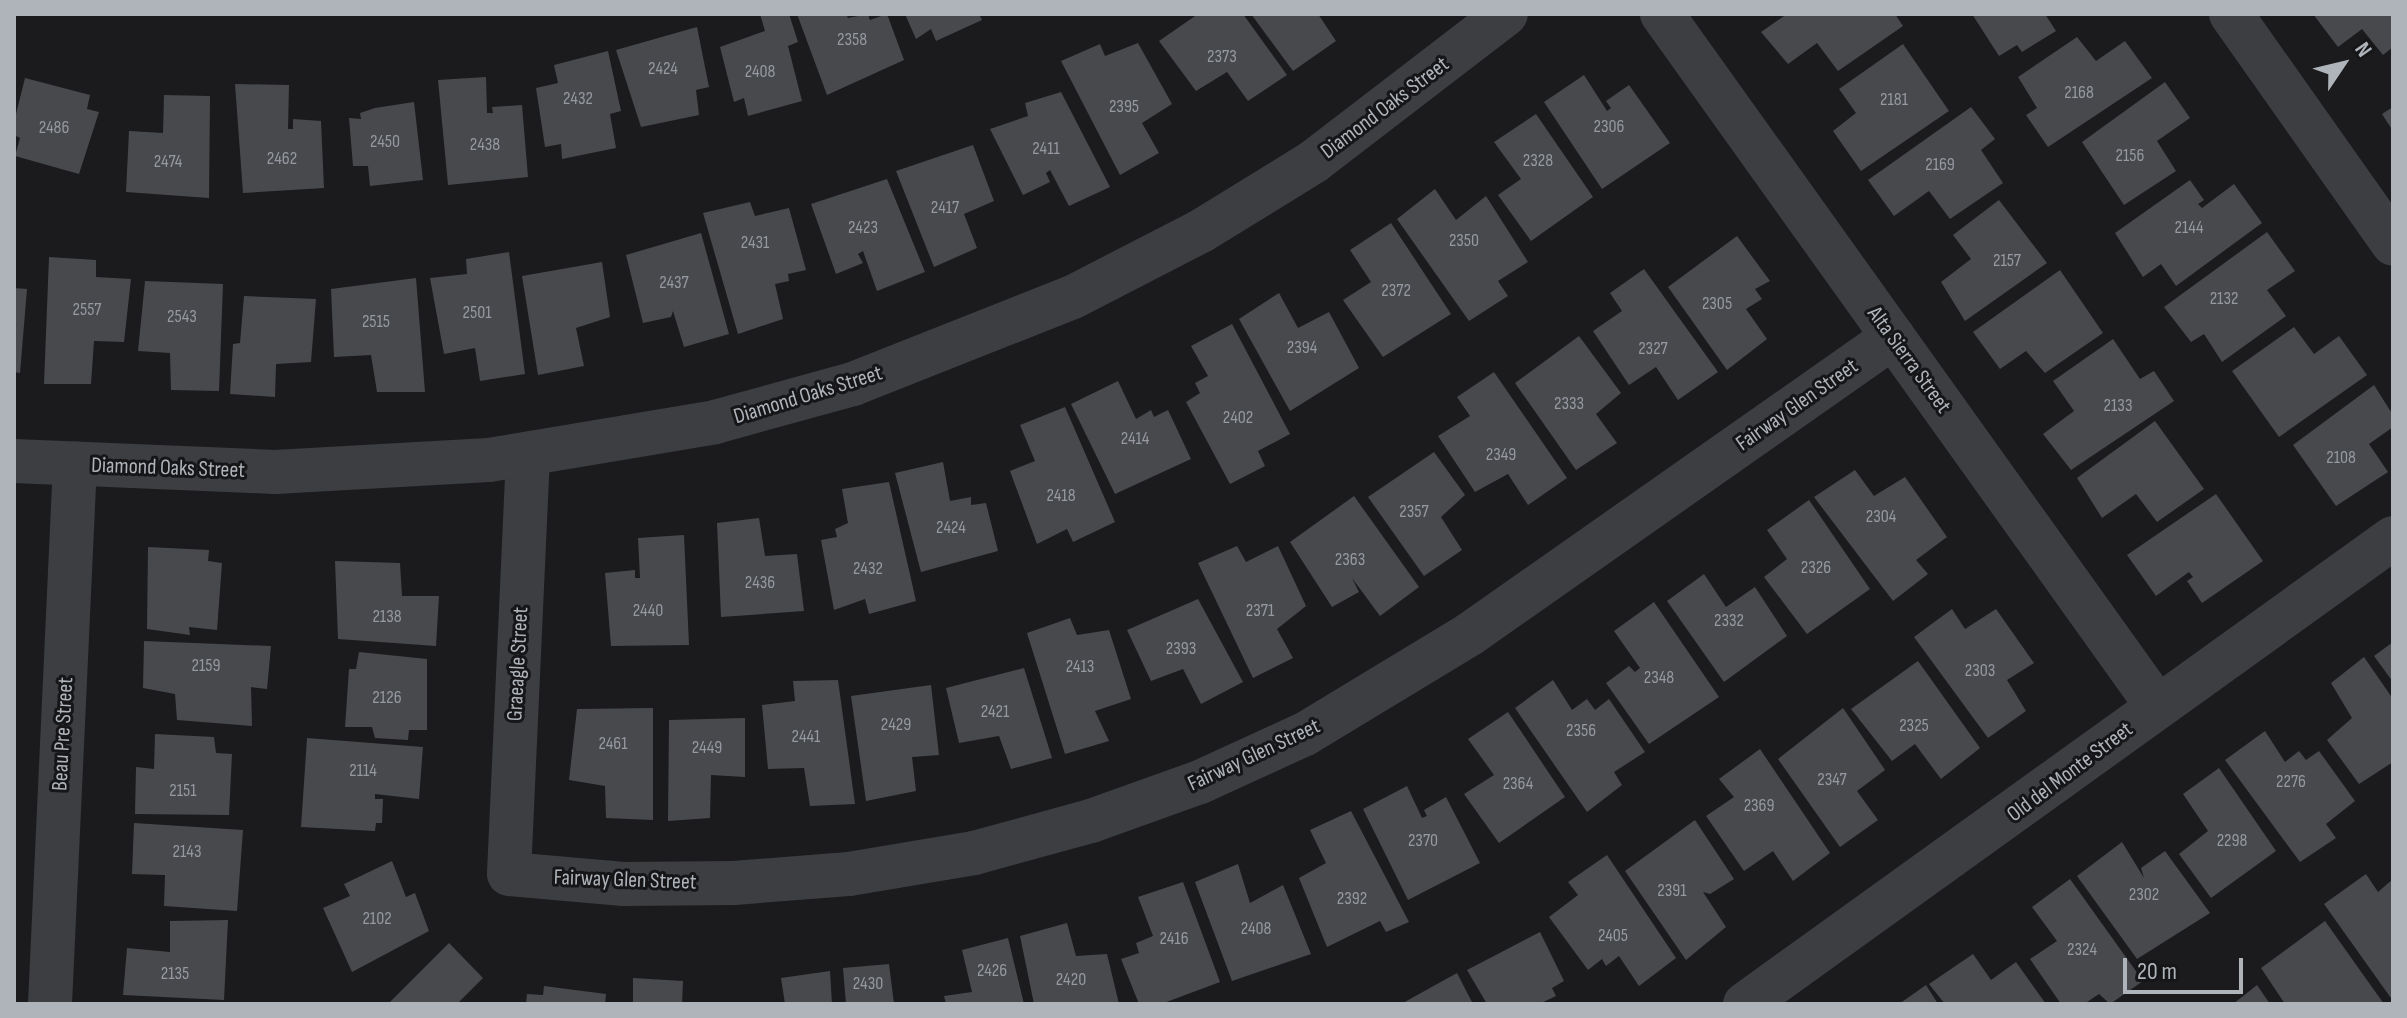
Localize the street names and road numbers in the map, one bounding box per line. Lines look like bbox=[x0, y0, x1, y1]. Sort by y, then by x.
street label: Diamond Oaks Street bbox=[1316, 51, 1454, 165]
street label: Alta Sierra Street bbox=[1861, 302, 1957, 418]
street label: Fairway Glen Street bbox=[1731, 353, 1863, 457]
street label: Diamond Oaks Street bbox=[731, 360, 885, 430]
street label: Diamond Oaks Street bbox=[91, 452, 245, 484]
street label: Graeagle Street bbox=[502, 606, 534, 722]
street label: Beau Pre Street bbox=[47, 676, 79, 792]
street label: Fairway Glen Street bbox=[1184, 713, 1324, 797]
street label: Old del Monte Street bbox=[2002, 716, 2138, 828]
street label: Fairway Glen Street bbox=[553, 864, 697, 896]

